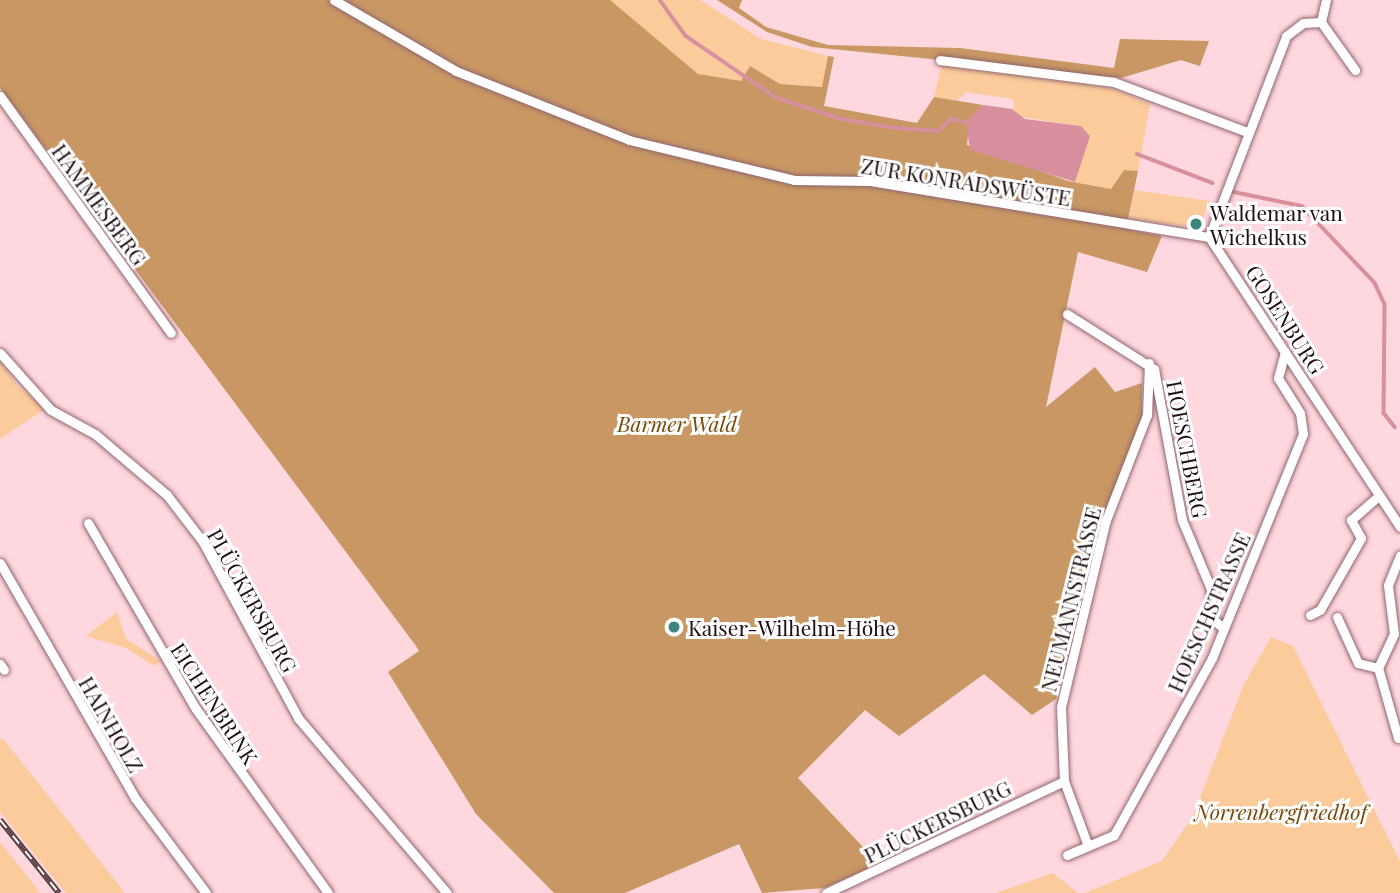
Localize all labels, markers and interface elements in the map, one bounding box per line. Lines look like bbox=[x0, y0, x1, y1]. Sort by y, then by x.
street label: HAMMESBERG bbox=[48, 139, 152, 269]
street label: ZUR KONRADSWÜSTE bbox=[859, 152, 1073, 210]
place label: Waldemar van Wichelkus bbox=[1210, 199, 1344, 249]
marker: Waldemar van Wichelkus bbox=[1188, 216, 1204, 232]
street label: GOSENBURG bbox=[1241, 260, 1331, 378]
street label: HOESCHBERG bbox=[1162, 378, 1214, 520]
park label: Barmer Wald bbox=[617, 410, 737, 436]
street label: NEUMANNSTRASSE bbox=[1035, 504, 1105, 694]
street label: PLÜCKERSBURG bbox=[203, 524, 303, 676]
street label: HOESCHSTRASSE bbox=[1161, 528, 1255, 696]
place label: Kaiser-Wilhelm-Höhe bbox=[688, 614, 896, 640]
marker: Kaiser-Wilhelm-Höhe bbox=[666, 619, 682, 635]
street label: EICHENBRINK bbox=[166, 637, 264, 769]
street label: HAINHOLZ bbox=[74, 672, 150, 776]
street label: PLÜCKERSBURG bbox=[859, 775, 1015, 867]
park label: Norrenbergfriedhof bbox=[1195, 798, 1367, 824]

